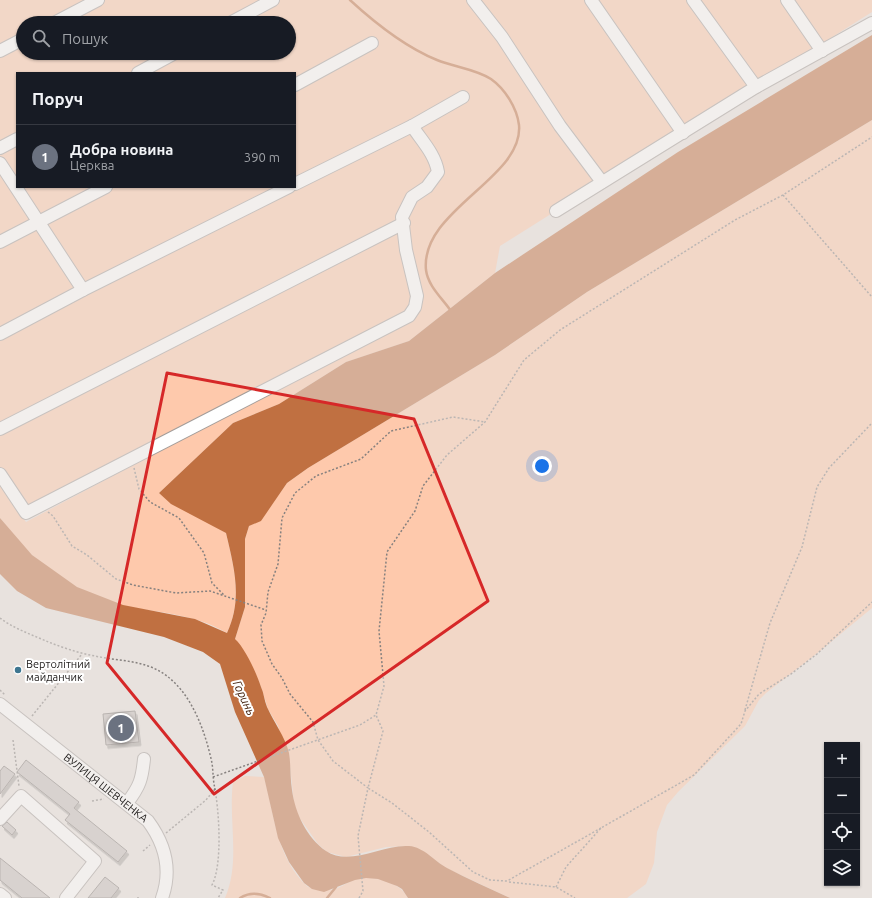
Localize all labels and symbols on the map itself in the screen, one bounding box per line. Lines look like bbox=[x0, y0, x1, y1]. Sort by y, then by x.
your location bbox=[532, 456, 552, 476]
place label: Вертолітний майданчик bbox=[26, 658, 90, 683]
marker: Вертолітний майданчик bbox=[13, 665, 23, 675]
water label: Горинь bbox=[231, 678, 258, 717]
pin: 1 bbox=[108, 713, 134, 743]
street label: ВУЛИЦЯ ШЕВЧЕНКА bbox=[61, 751, 151, 825]

